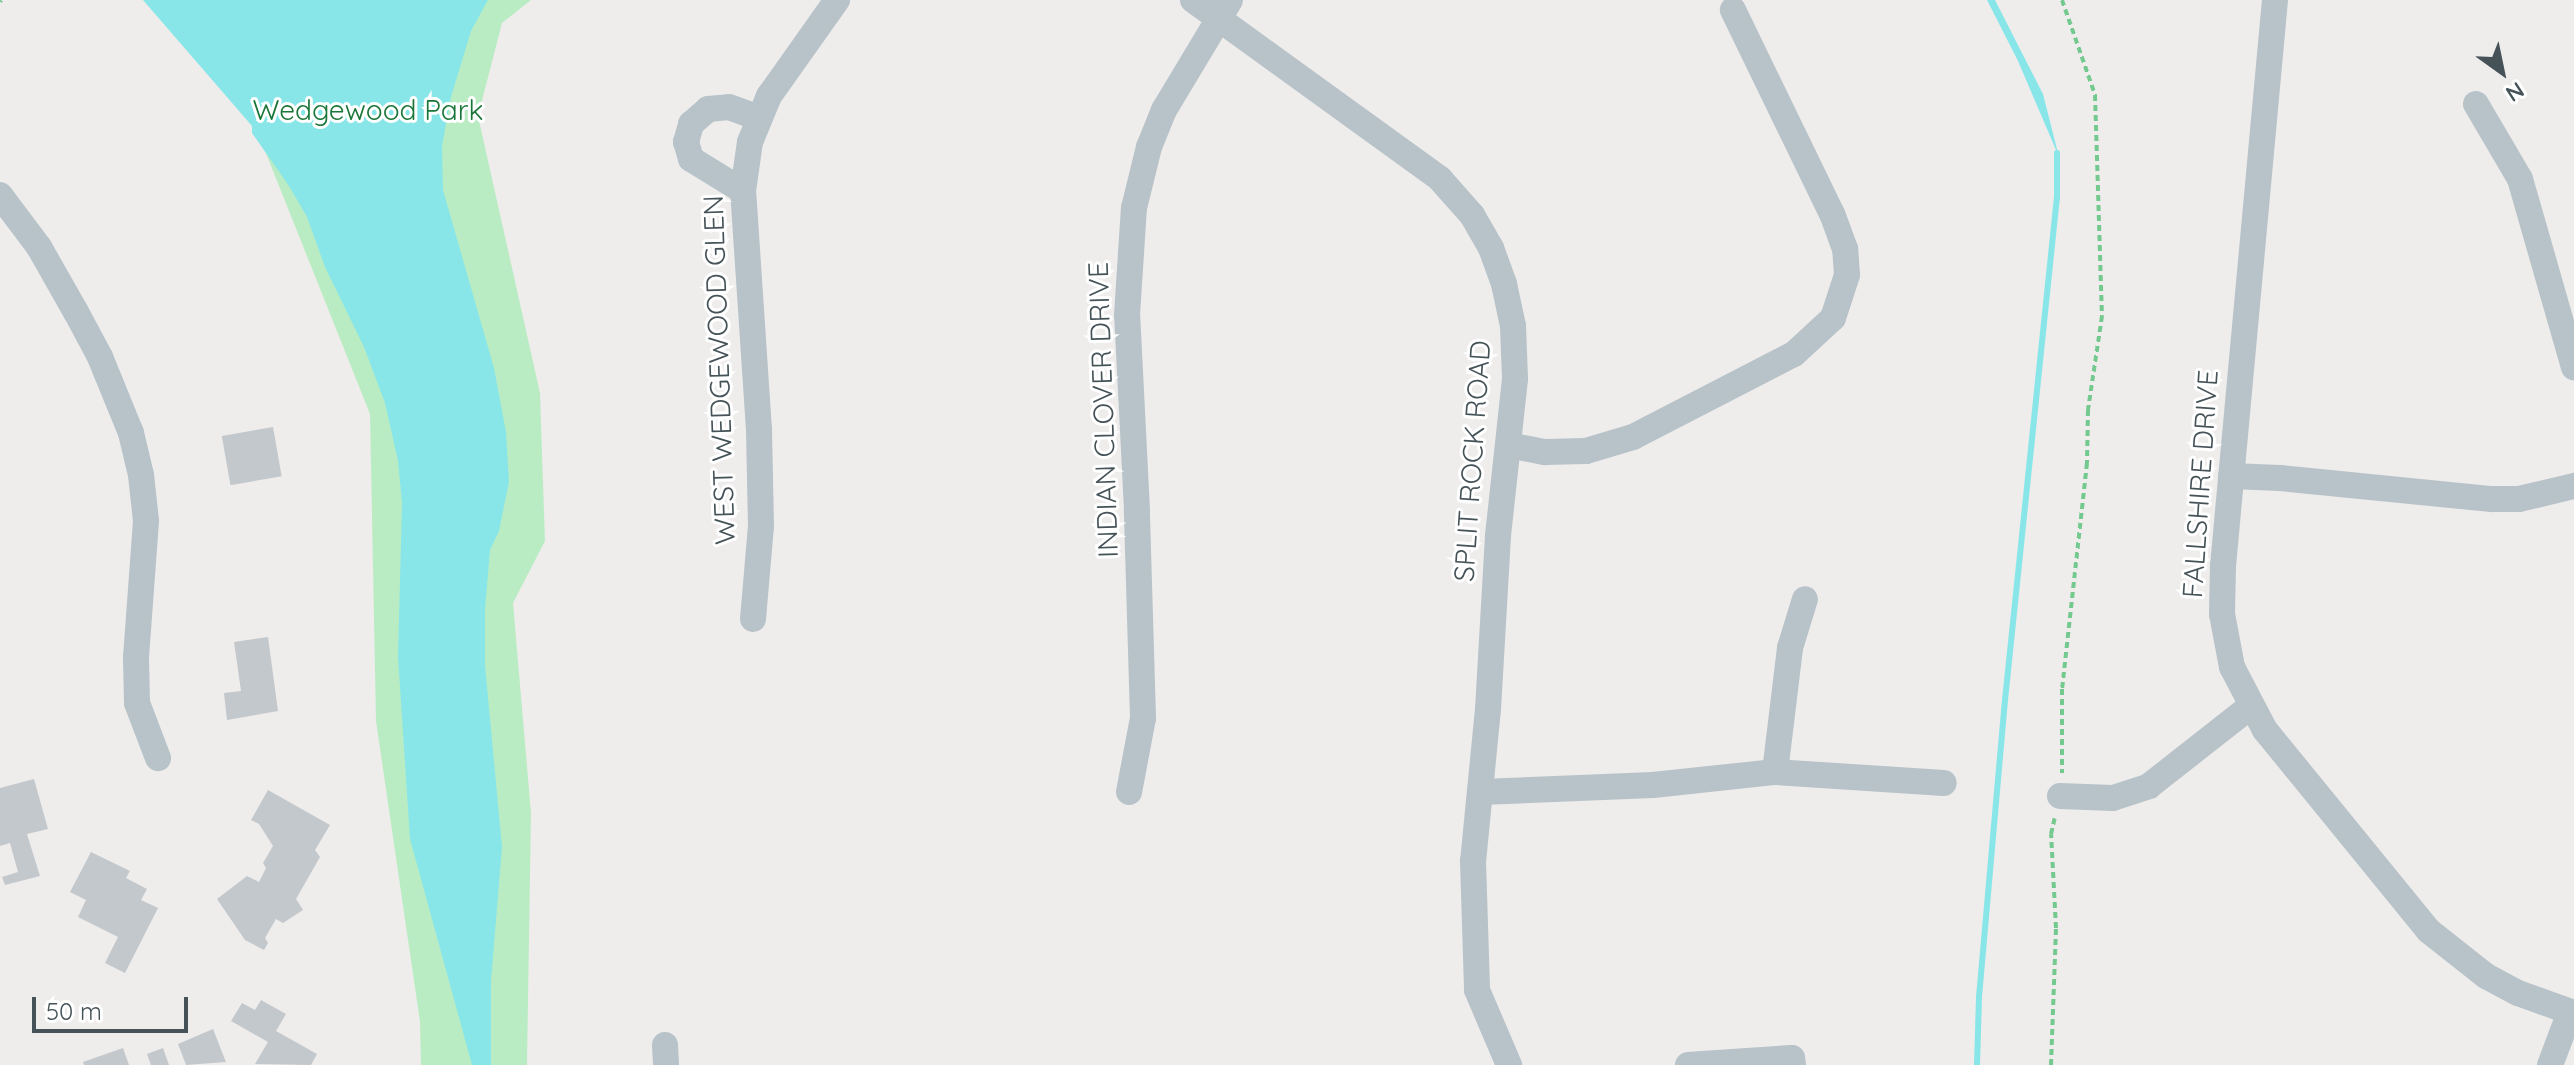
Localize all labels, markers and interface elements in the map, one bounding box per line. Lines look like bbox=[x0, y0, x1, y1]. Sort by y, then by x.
north arrow bbox=[2462, 32, 2542, 112]
text: N bbox=[2501, 76, 2529, 108]
park label: Wedgewood Park bbox=[253, 93, 483, 127]
street label: WEST WEDGEWOOD GLEN bbox=[696, 195, 742, 545]
street label: INDIAN CLOVER DRIVE bbox=[1081, 261, 1125, 559]
street label: SPLIT ROCK ROAD bbox=[1447, 339, 1497, 583]
street label: FALLSHIRE DRIVE bbox=[2175, 369, 2225, 599]
scale bar bbox=[36, 981, 192, 1031]
text: 50 m bbox=[46, 996, 102, 1026]

